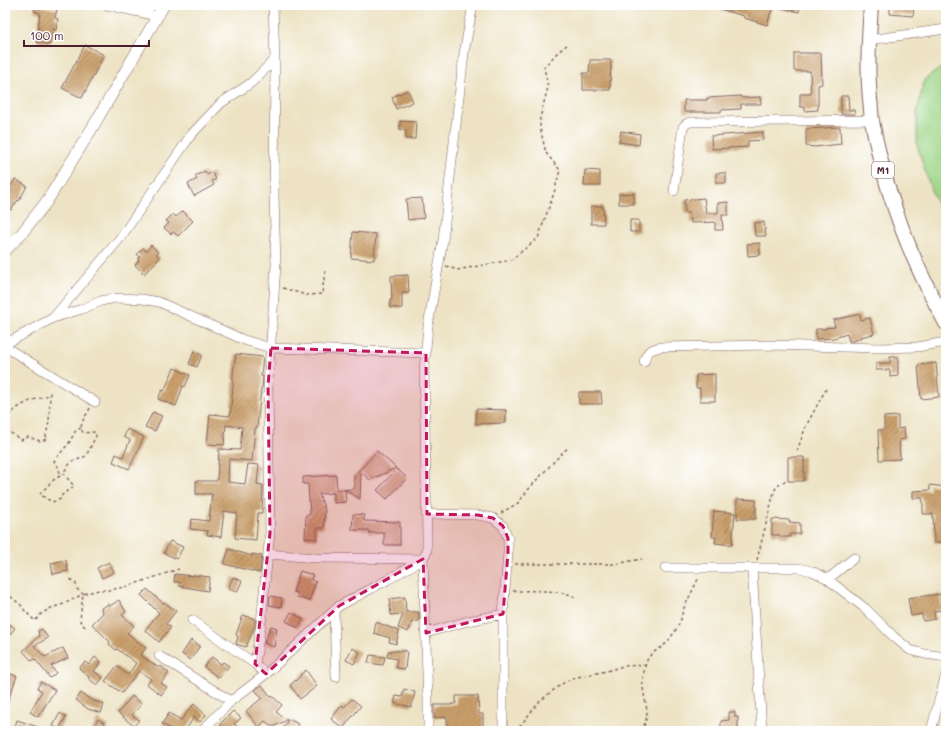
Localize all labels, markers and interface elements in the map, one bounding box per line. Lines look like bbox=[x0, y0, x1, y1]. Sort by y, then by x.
scale bar bbox=[24, 22, 149, 48]
text: 100 m bbox=[30, 27, 64, 43]
road number: M1 bbox=[872, 162, 894, 178]

